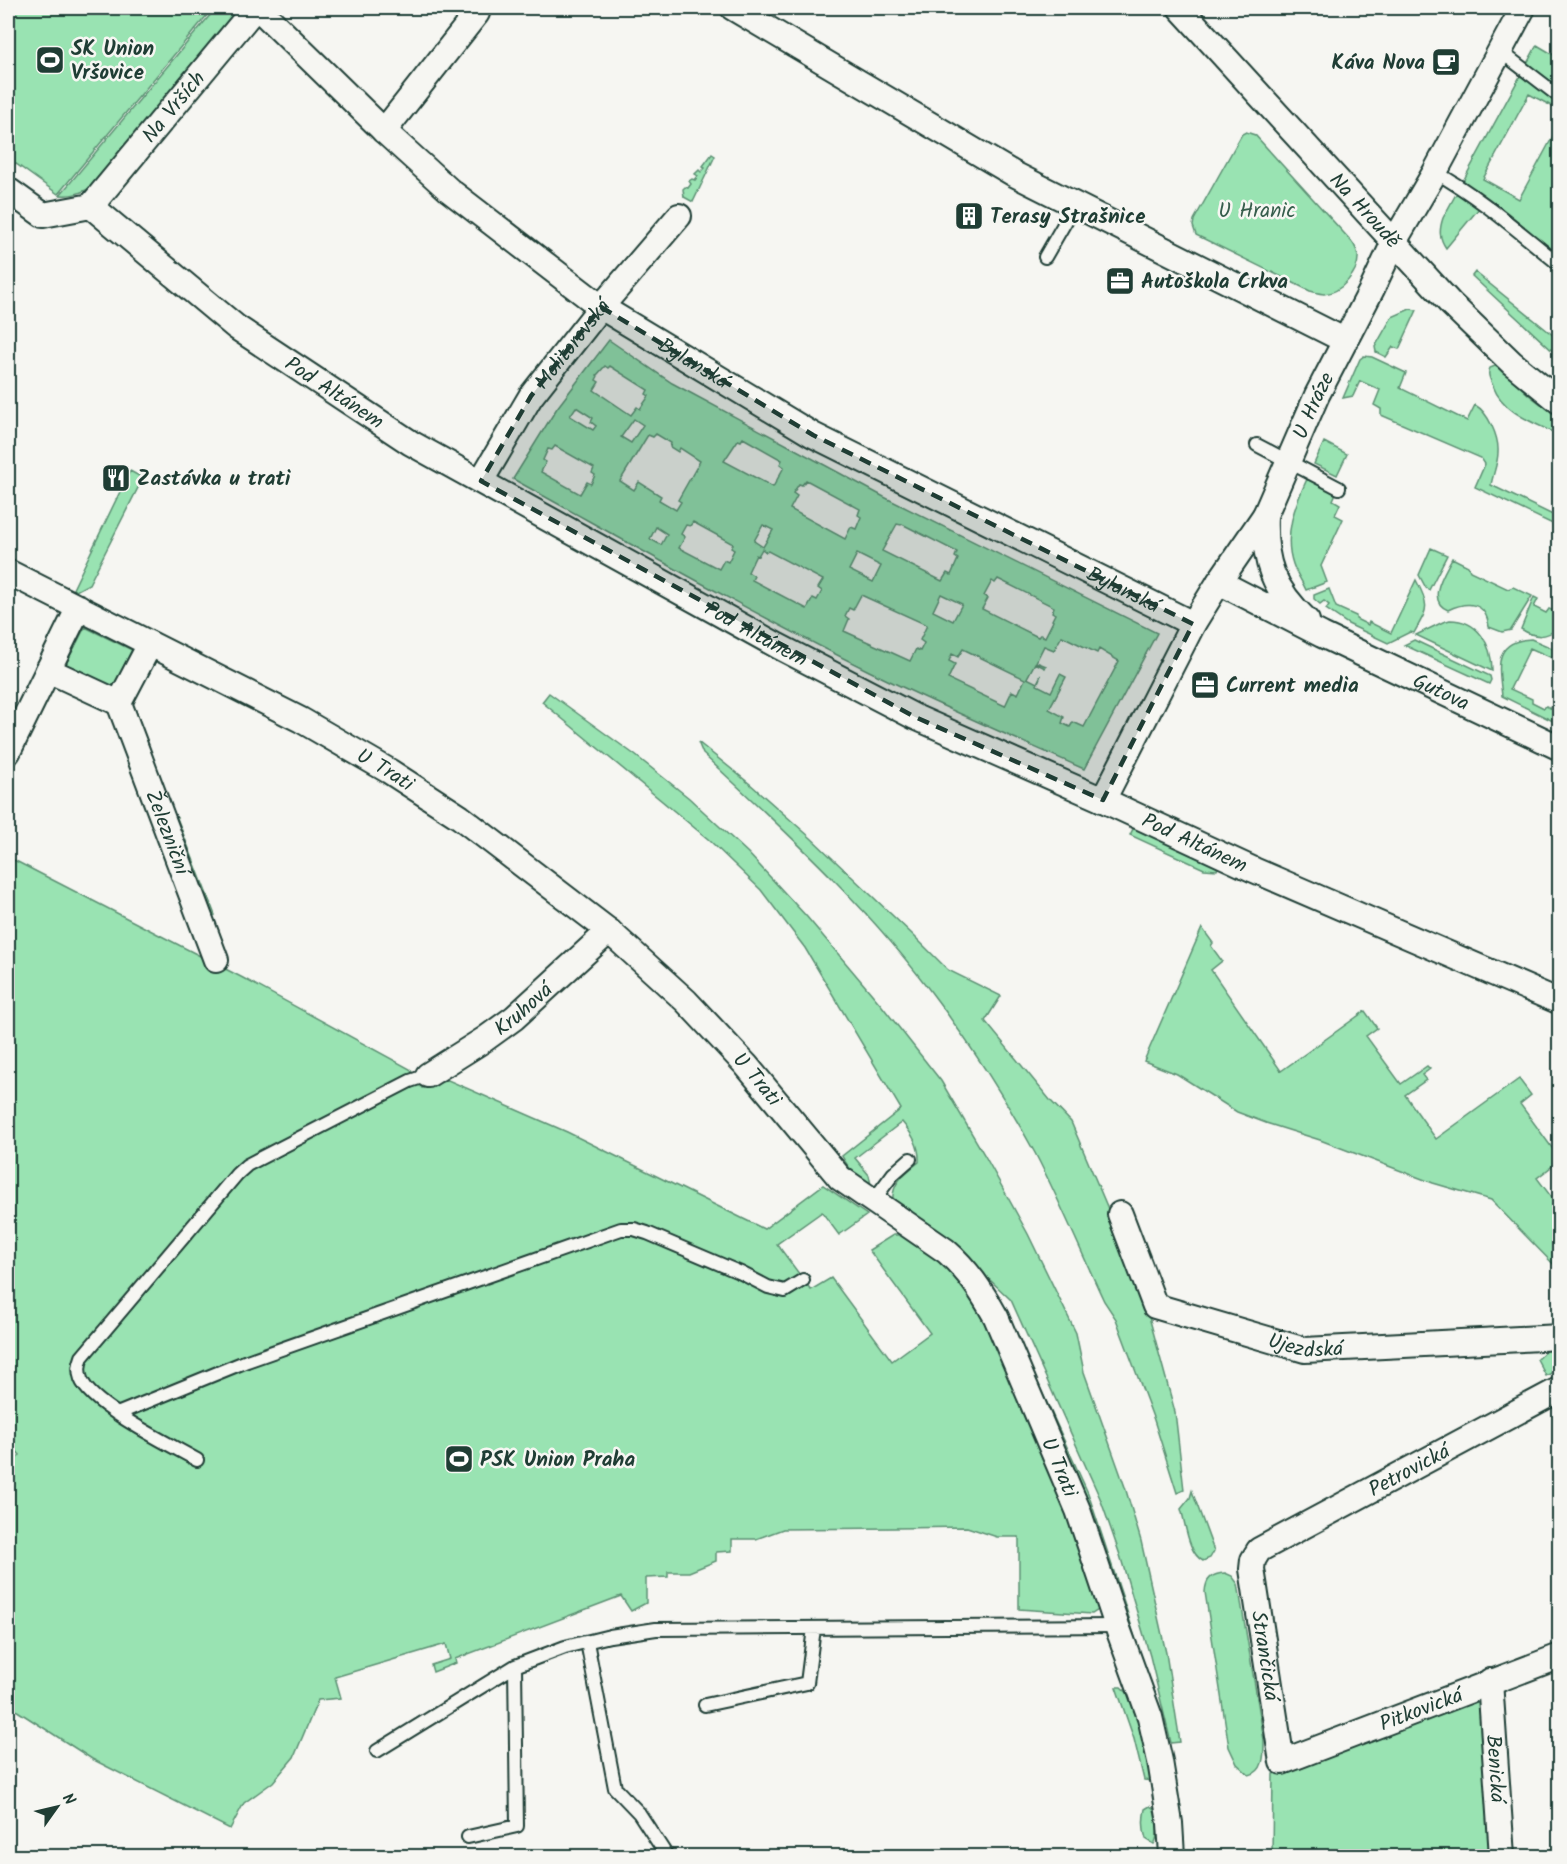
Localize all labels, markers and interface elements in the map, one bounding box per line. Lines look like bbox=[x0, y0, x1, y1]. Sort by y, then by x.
place label: SK Union Vršovice bbox=[71, 33, 154, 90]
sports icon: SK Union Vršovice bbox=[34, 44, 66, 76]
cafe icon: Káva Nova bbox=[1430, 46, 1462, 78]
place label: Káva Nova bbox=[1331, 47, 1425, 80]
street label: Na Vrších bbox=[135, 64, 214, 151]
street label: Na Hroudě bbox=[1320, 166, 1408, 257]
park label: U Hranic bbox=[1218, 195, 1296, 228]
building icon: Terasy Strašnice bbox=[953, 200, 985, 232]
place label: Terasy Strašnice bbox=[990, 201, 1146, 234]
office icon: Autoškola Crkva bbox=[1104, 265, 1136, 297]
place label: Autoškola Crkva bbox=[1141, 266, 1288, 299]
street label: Molitorovská bbox=[527, 290, 621, 397]
street label: Bylanská bbox=[651, 330, 737, 400]
street label: Pod Altánem bbox=[277, 349, 390, 439]
street label: U Hráze bbox=[1285, 366, 1344, 445]
restaurant icon: Zastávka u trati bbox=[100, 462, 132, 494]
place label: Zastávka u trati bbox=[137, 463, 291, 496]
street label: Bylanská bbox=[1080, 559, 1167, 624]
street label: Pod Altánem bbox=[698, 593, 813, 676]
street label: Gutova bbox=[1407, 665, 1475, 721]
office icon: Current media bbox=[1189, 669, 1221, 701]
place label: Current media bbox=[1226, 670, 1359, 703]
street label: U Trati bbox=[350, 740, 421, 801]
street label: Železniční bbox=[135, 786, 198, 883]
street label: Pod Altánem bbox=[1136, 805, 1252, 883]
street label: Kruhová bbox=[488, 974, 563, 1045]
street label: U Trati bbox=[724, 1045, 790, 1115]
street label: Újezdská bbox=[1264, 1325, 1346, 1368]
street label: U Trati bbox=[1031, 1433, 1086, 1504]
street label: Petrovická bbox=[1363, 1435, 1458, 1507]
sports icon: PSK Union Praha bbox=[443, 1443, 475, 1475]
place label: PSK Union Praha bbox=[480, 1444, 635, 1477]
street label: Strančická bbox=[1241, 1609, 1288, 1706]
street label: Pitkovická bbox=[1375, 1679, 1470, 1741]
street label: Benická bbox=[1476, 1734, 1513, 1806]
north arrow bbox=[27, 1777, 87, 1837]
text: N bbox=[55, 1788, 81, 1811]

